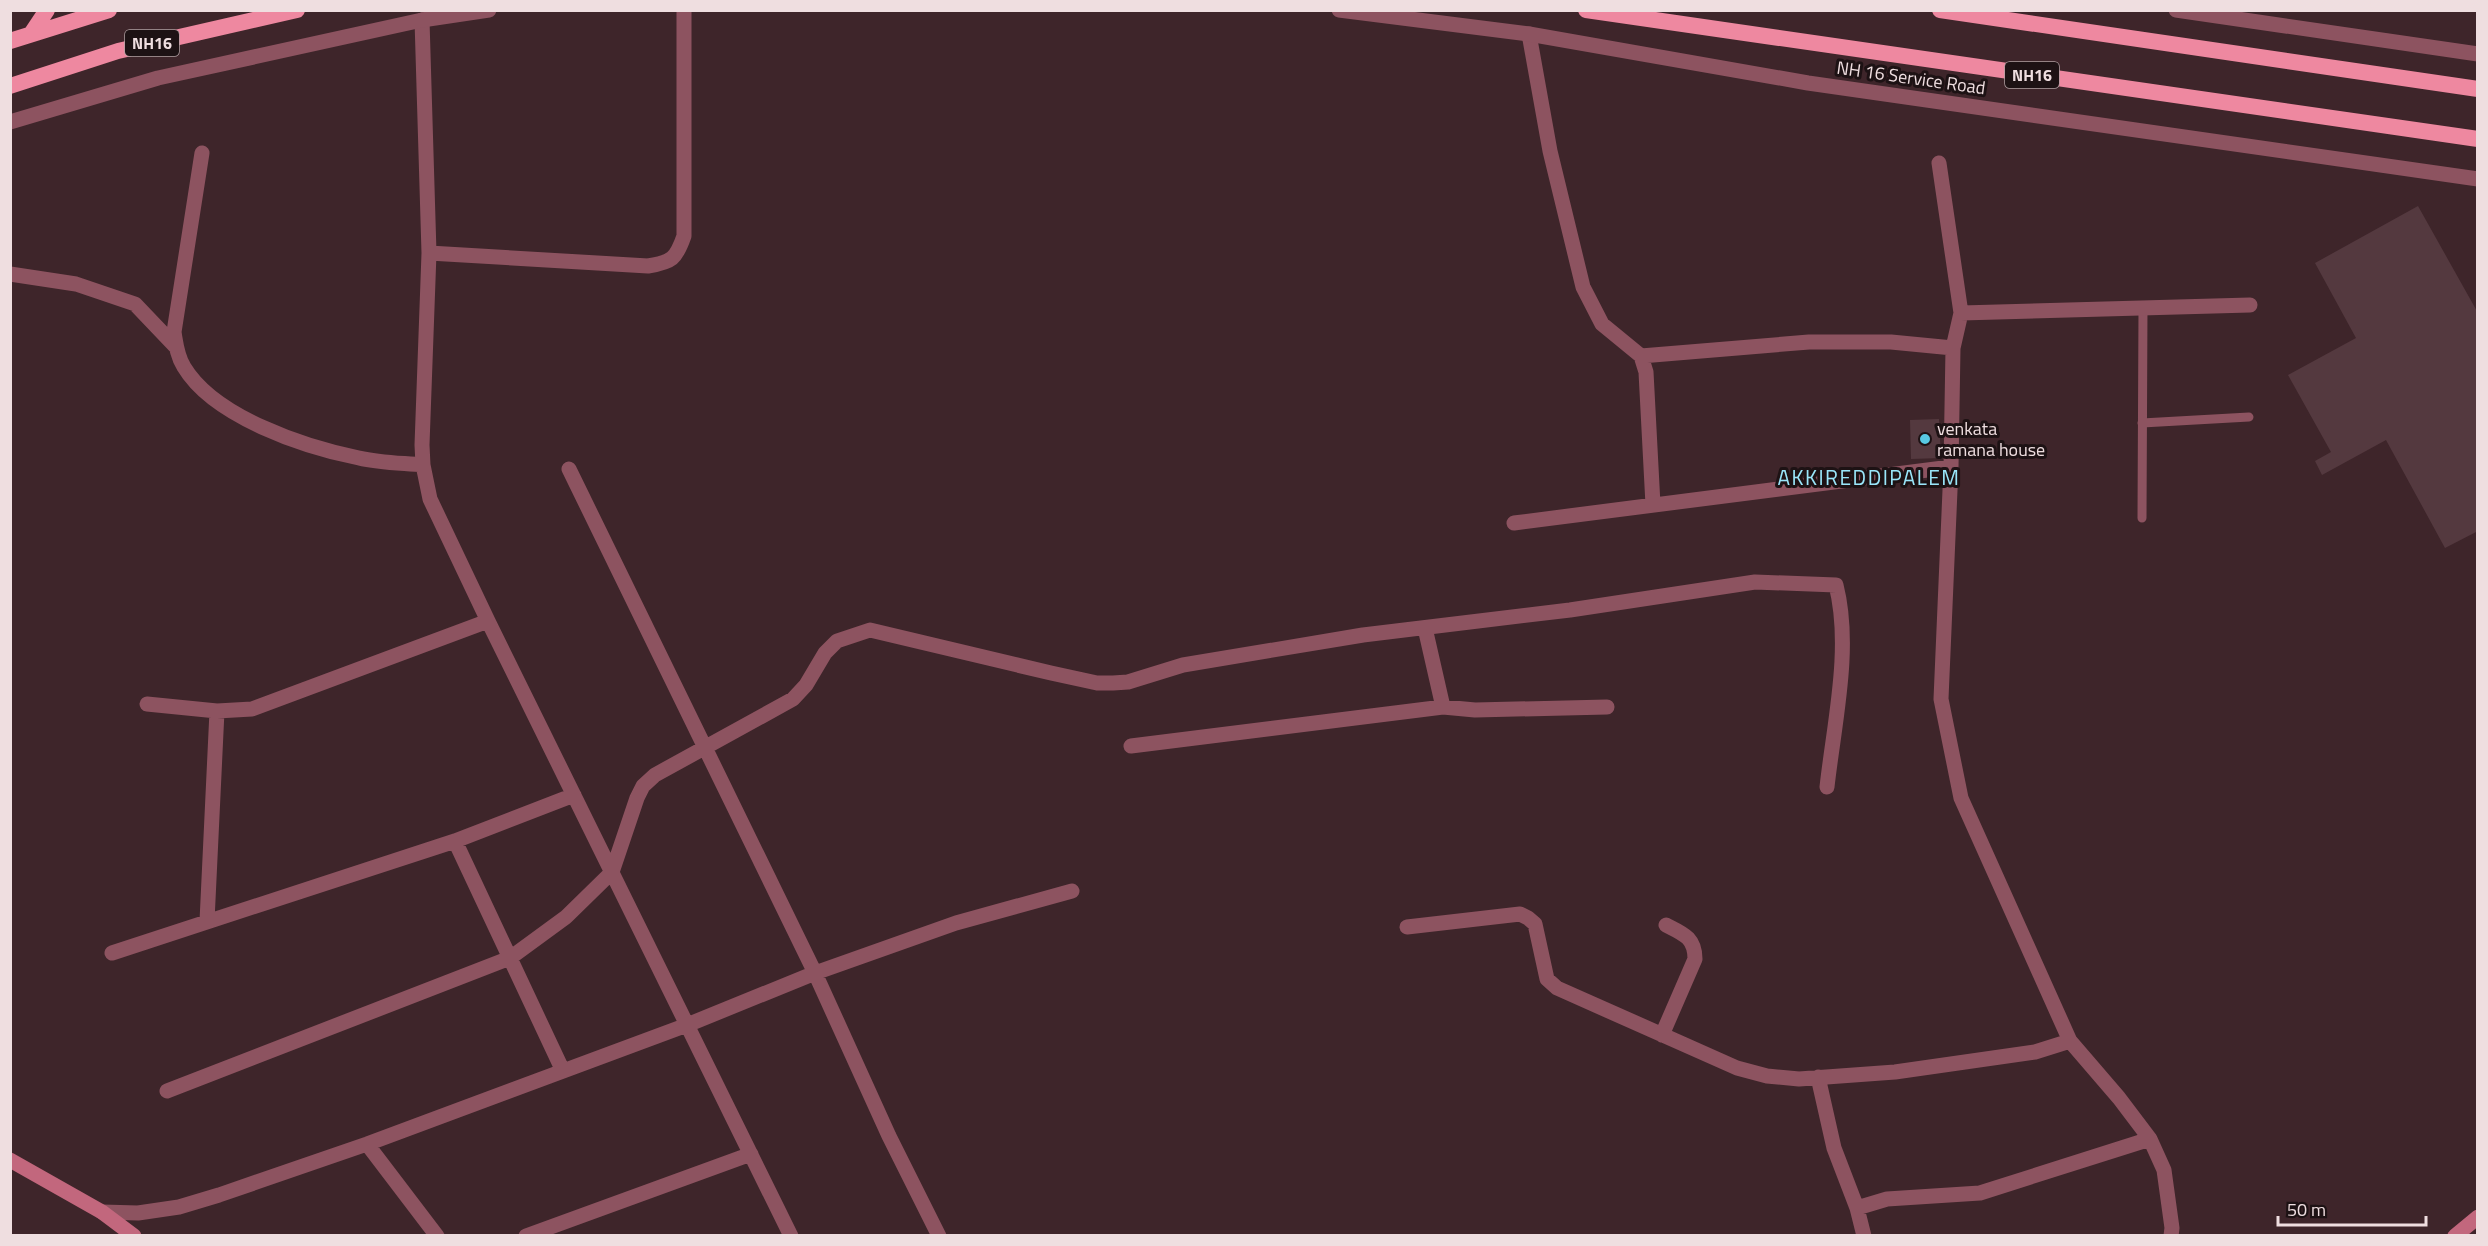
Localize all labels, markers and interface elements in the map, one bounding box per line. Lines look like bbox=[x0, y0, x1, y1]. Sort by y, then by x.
road number: NH16 bbox=[125, 30, 179, 56]
street label: NH 16 Service Road bbox=[1835, 54, 1987, 101]
road number: NH16 bbox=[2005, 62, 2059, 88]
place label: venkata ramana house bbox=[1937, 415, 2045, 463]
marker: venkata ramana house bbox=[1918, 432, 1932, 446]
district label: AKKIREDDIPALEM bbox=[1777, 461, 1961, 493]
scale bar bbox=[2278, 1189, 2426, 1227]
text: 50 m bbox=[2287, 1196, 2326, 1223]

